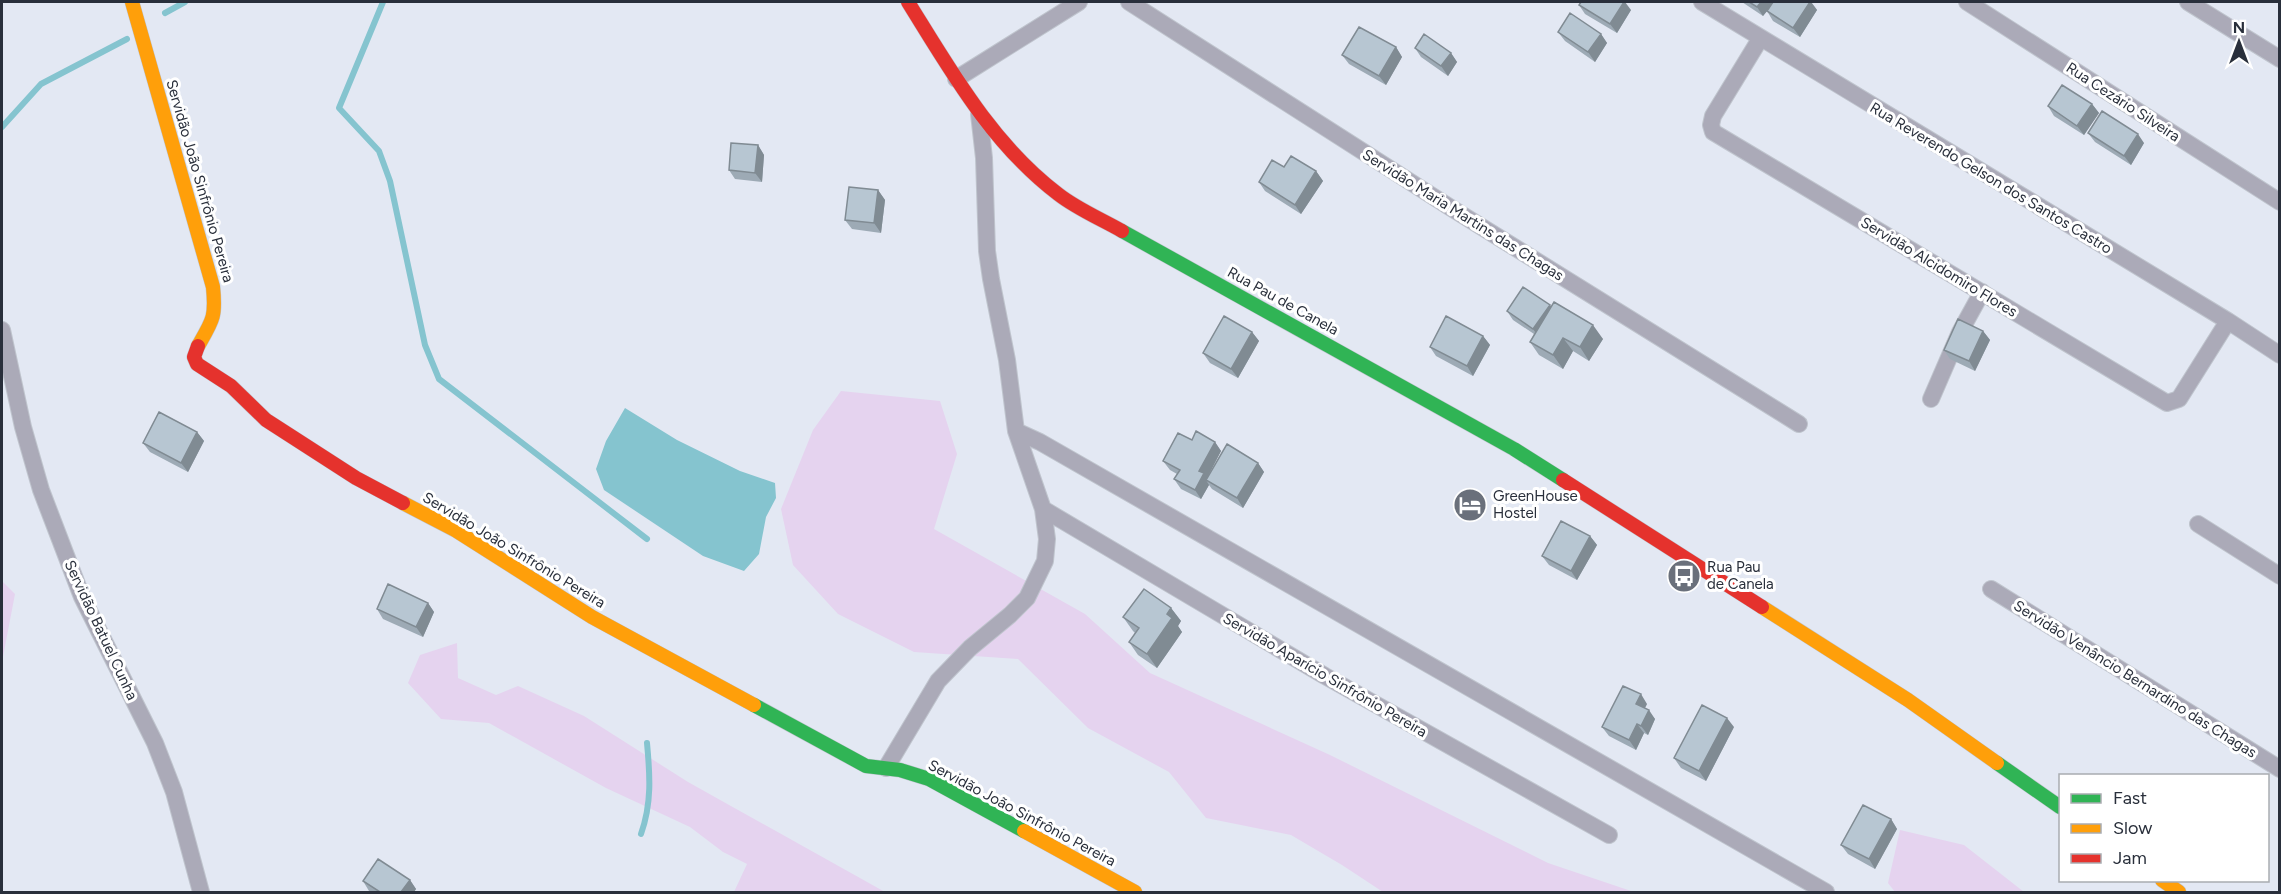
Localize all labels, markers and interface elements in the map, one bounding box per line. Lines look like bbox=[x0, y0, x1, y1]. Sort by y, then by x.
north arrow bbox=[2209, 12, 2269, 72]
text: N bbox=[2233, 18, 2245, 37]
street label: Rua Cezário Silveira bbox=[2063, 58, 2183, 146]
street label: Servidão João Sinfrônio Pereira bbox=[162, 78, 238, 284]
street label: Rua Reverendo Gelson dos Santos Castro bbox=[1867, 98, 2116, 258]
street label: Servidão Maria Martins das Chagas bbox=[1359, 145, 1567, 285]
street label: Servidão Alcidomiro Flores bbox=[1858, 213, 2020, 321]
street label: Rua Pau de Canela bbox=[1224, 263, 1342, 339]
hotel icon: GreenHouse Hostel bbox=[1452, 487, 1488, 523]
place label: GreenHouse Hostel bbox=[1493, 487, 1578, 522]
street label: Servidão João Sinfrônio Pereira bbox=[419, 488, 609, 612]
street label: Servidão Batuel Cunha bbox=[61, 557, 141, 703]
bus stop icon: Rua Pau de Canela bbox=[1666, 558, 1702, 594]
place label: Rua Pau de Canela bbox=[1707, 558, 1774, 593]
street label: Servidão Venâncio Bernardino das Chagas bbox=[2010, 596, 2260, 762]
street label: Servidão Aparício Sinfrônio Pereira bbox=[1220, 609, 1430, 741]
street label: Servidão João Sinfrônio Pereira bbox=[925, 756, 1119, 870]
legend bbox=[2059, 774, 2269, 882]
text: Fast bbox=[2113, 787, 2147, 809]
text: Slow bbox=[2113, 817, 2152, 839]
text: Jam bbox=[2113, 847, 2147, 869]

